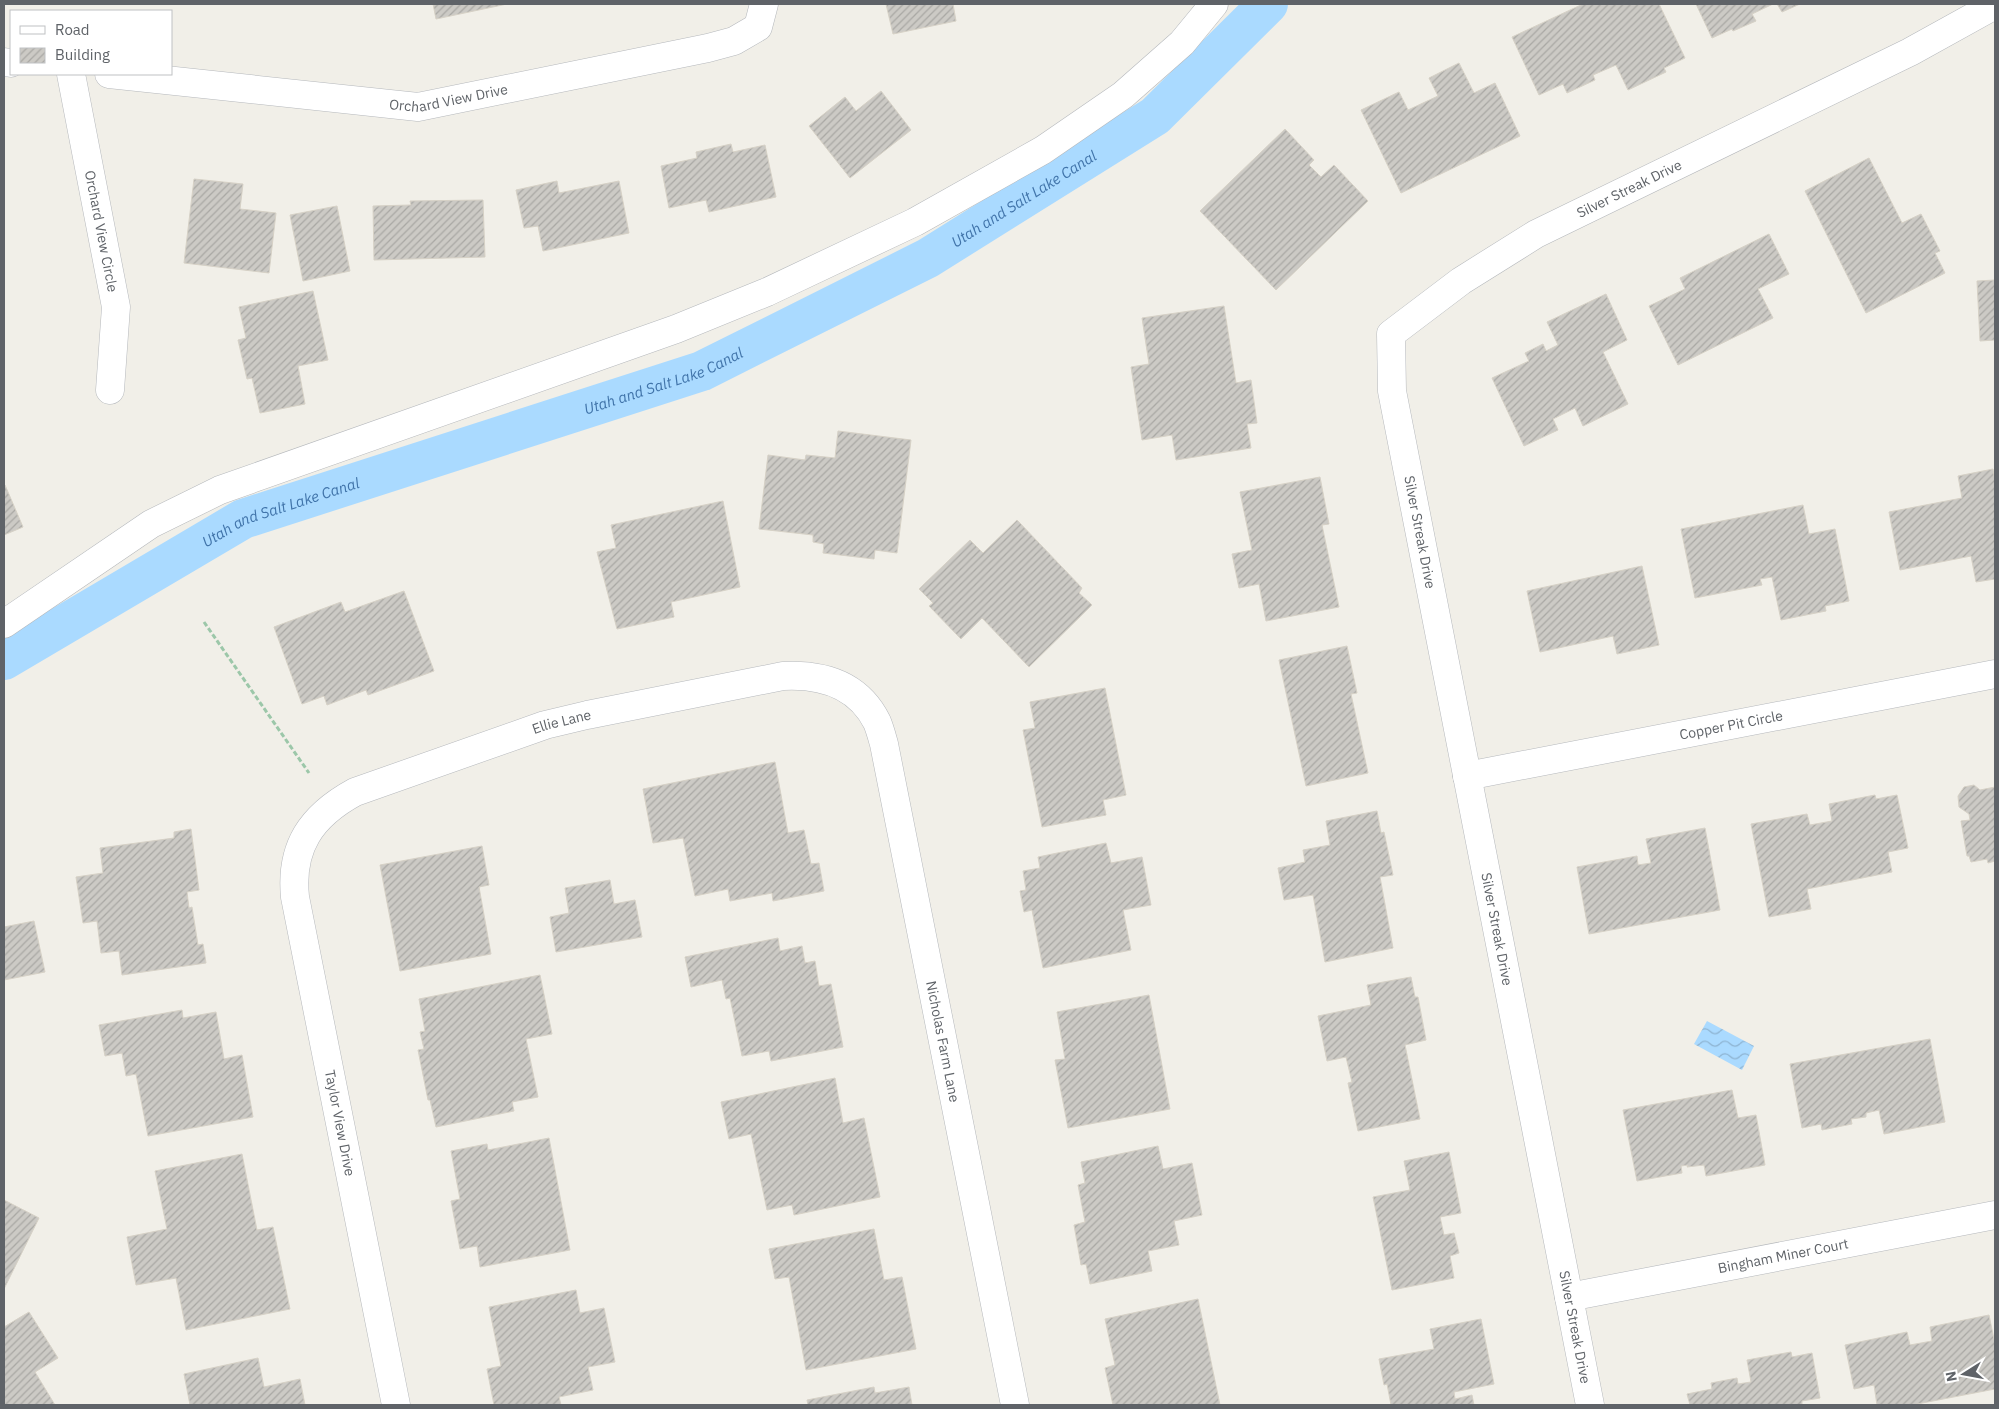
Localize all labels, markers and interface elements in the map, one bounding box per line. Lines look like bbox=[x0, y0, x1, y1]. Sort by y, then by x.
legend bbox=[10, 10, 172, 75]
text: Road bbox=[55, 20, 90, 39]
text: Building bbox=[55, 45, 110, 64]
street label: Orchard View Drive bbox=[388, 80, 510, 116]
water label: Utah and Salt Lake Canal bbox=[947, 146, 1100, 251]
street label: Silver Streak Drive bbox=[1574, 155, 1685, 222]
street label: Orchard View Circle bbox=[81, 169, 122, 294]
water label: Utah and Salt Lake Canal bbox=[581, 343, 746, 418]
water label: Utah and Salt Lake Canal bbox=[198, 473, 362, 551]
street label: Silver Streak Drive bbox=[1400, 474, 1440, 590]
street label: Ellie Lane bbox=[529, 705, 593, 738]
street label: Copper Pit Circle bbox=[1678, 706, 1785, 744]
street label: Silver Streak Drive bbox=[1477, 871, 1517, 987]
street label: Nicholas Farm Lane bbox=[922, 979, 964, 1104]
street label: Taylor View Drive bbox=[321, 1068, 359, 1178]
street label: Bingham Miner Court bbox=[1716, 1234, 1850, 1277]
street label: Silver Streak Drive bbox=[1555, 1269, 1595, 1385]
north arrow bbox=[1939, 1349, 1989, 1399]
text: N bbox=[1941, 1370, 1961, 1383]

